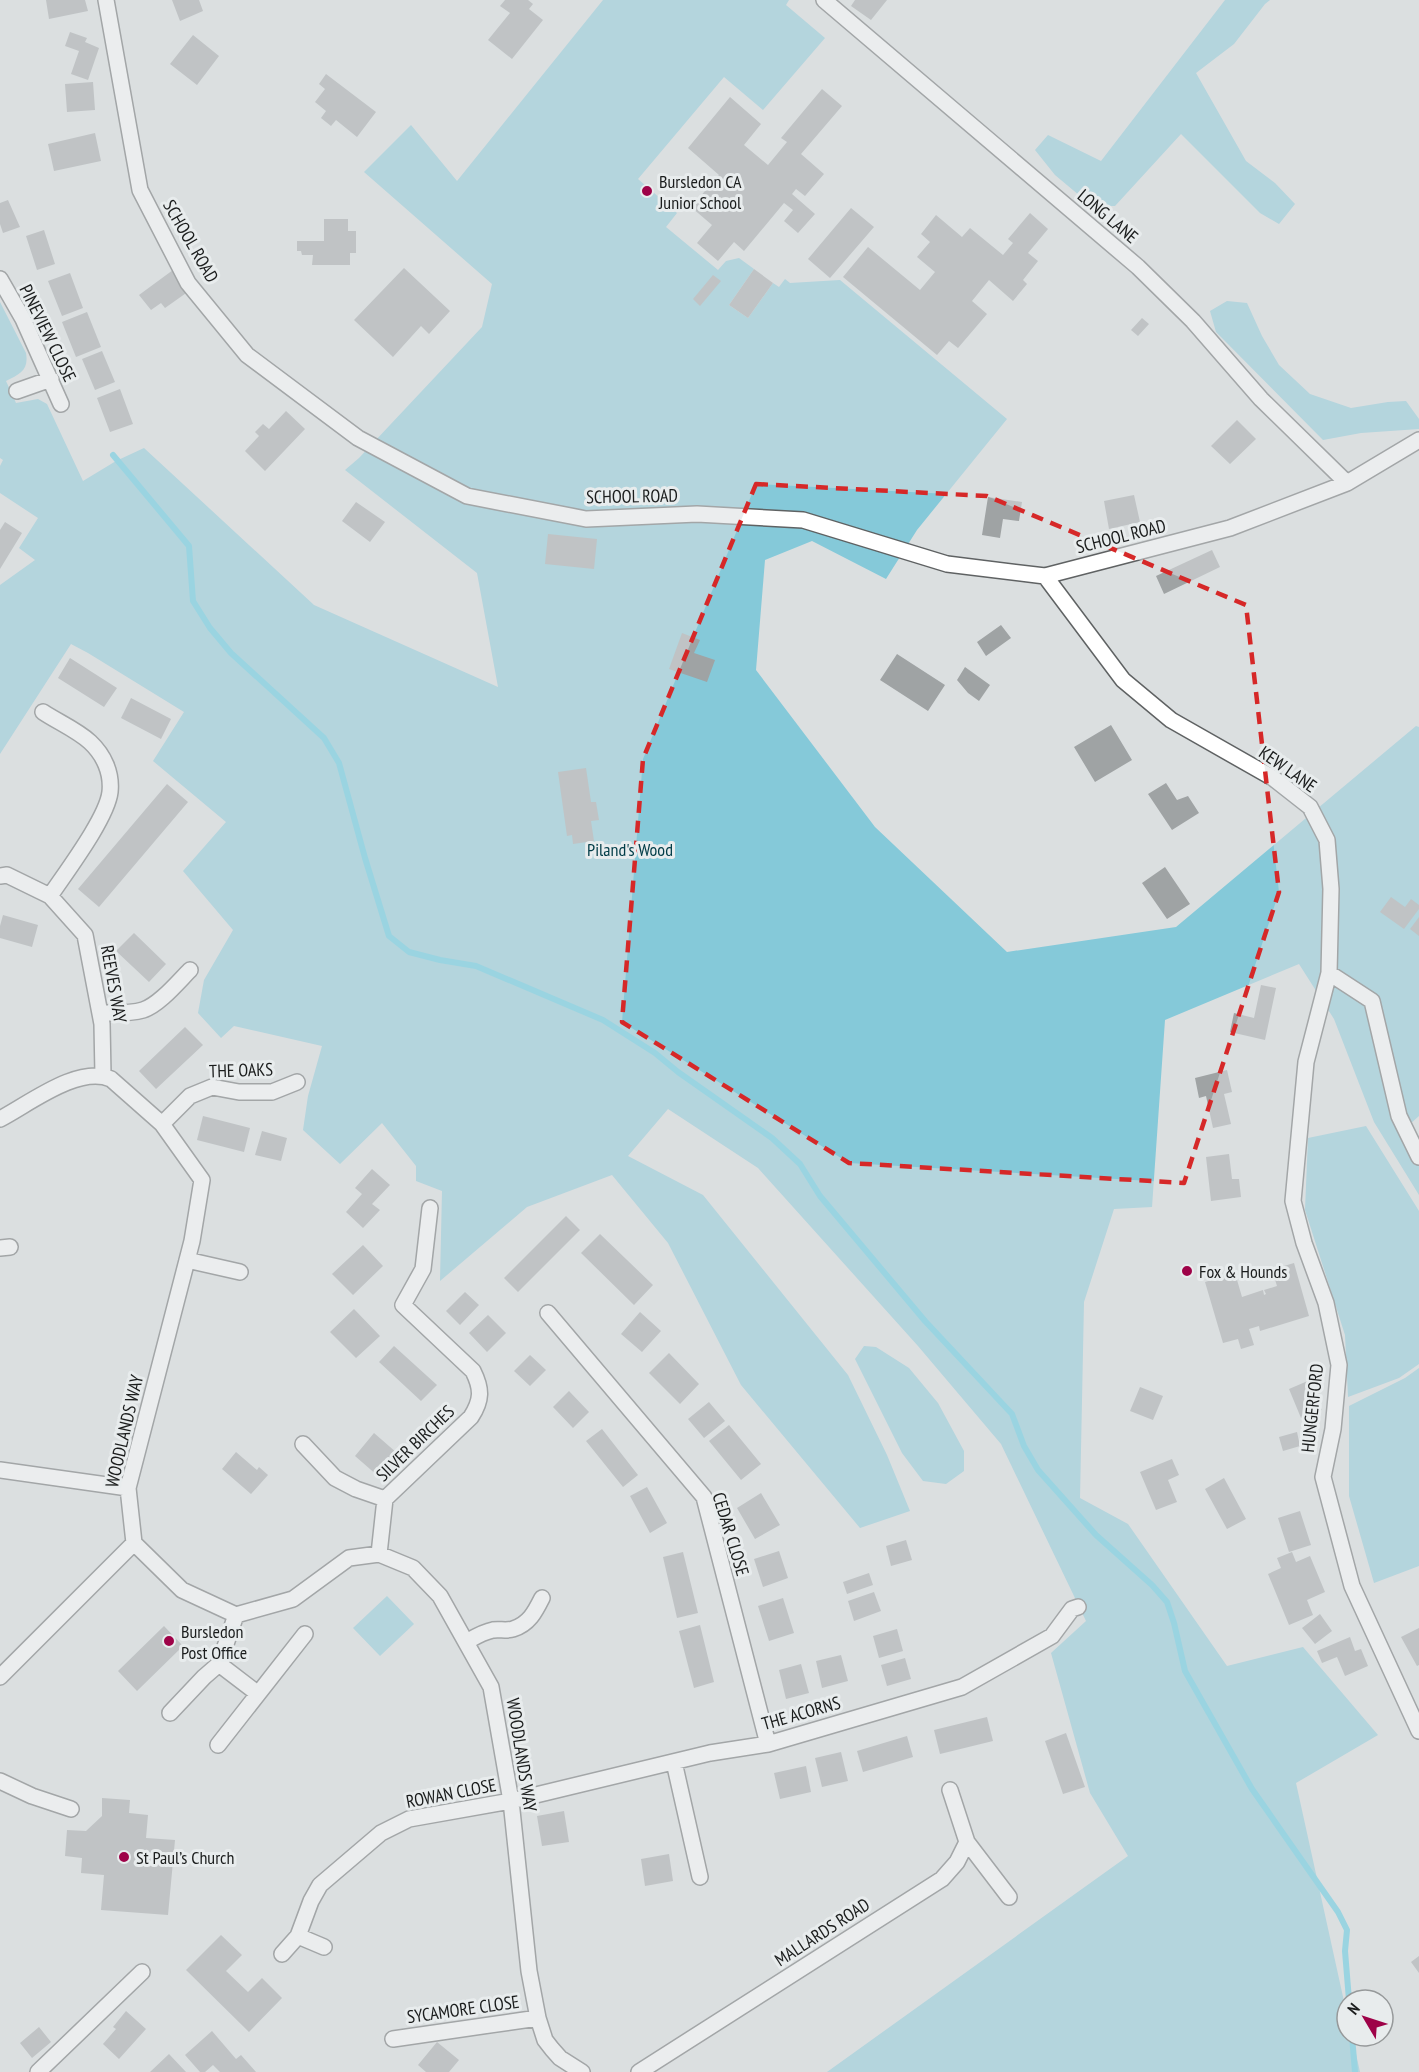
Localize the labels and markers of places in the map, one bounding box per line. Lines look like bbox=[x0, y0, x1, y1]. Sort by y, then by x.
place label: Bursledon CA Junior School bbox=[658, 170, 742, 214]
marker: Bursledon CA Junior School bbox=[640, 184, 654, 198]
place label: Fox & Hounds bbox=[1199, 1260, 1287, 1283]
marker: Fox & Hounds bbox=[1180, 1264, 1194, 1278]
place label: Bursledon Post Office bbox=[181, 1620, 247, 1664]
marker: Bursledon Post Office bbox=[162, 1634, 176, 1648]
place label: St Paul’s Church bbox=[136, 1846, 234, 1869]
marker: St Paul’s Church bbox=[117, 1850, 131, 1864]

